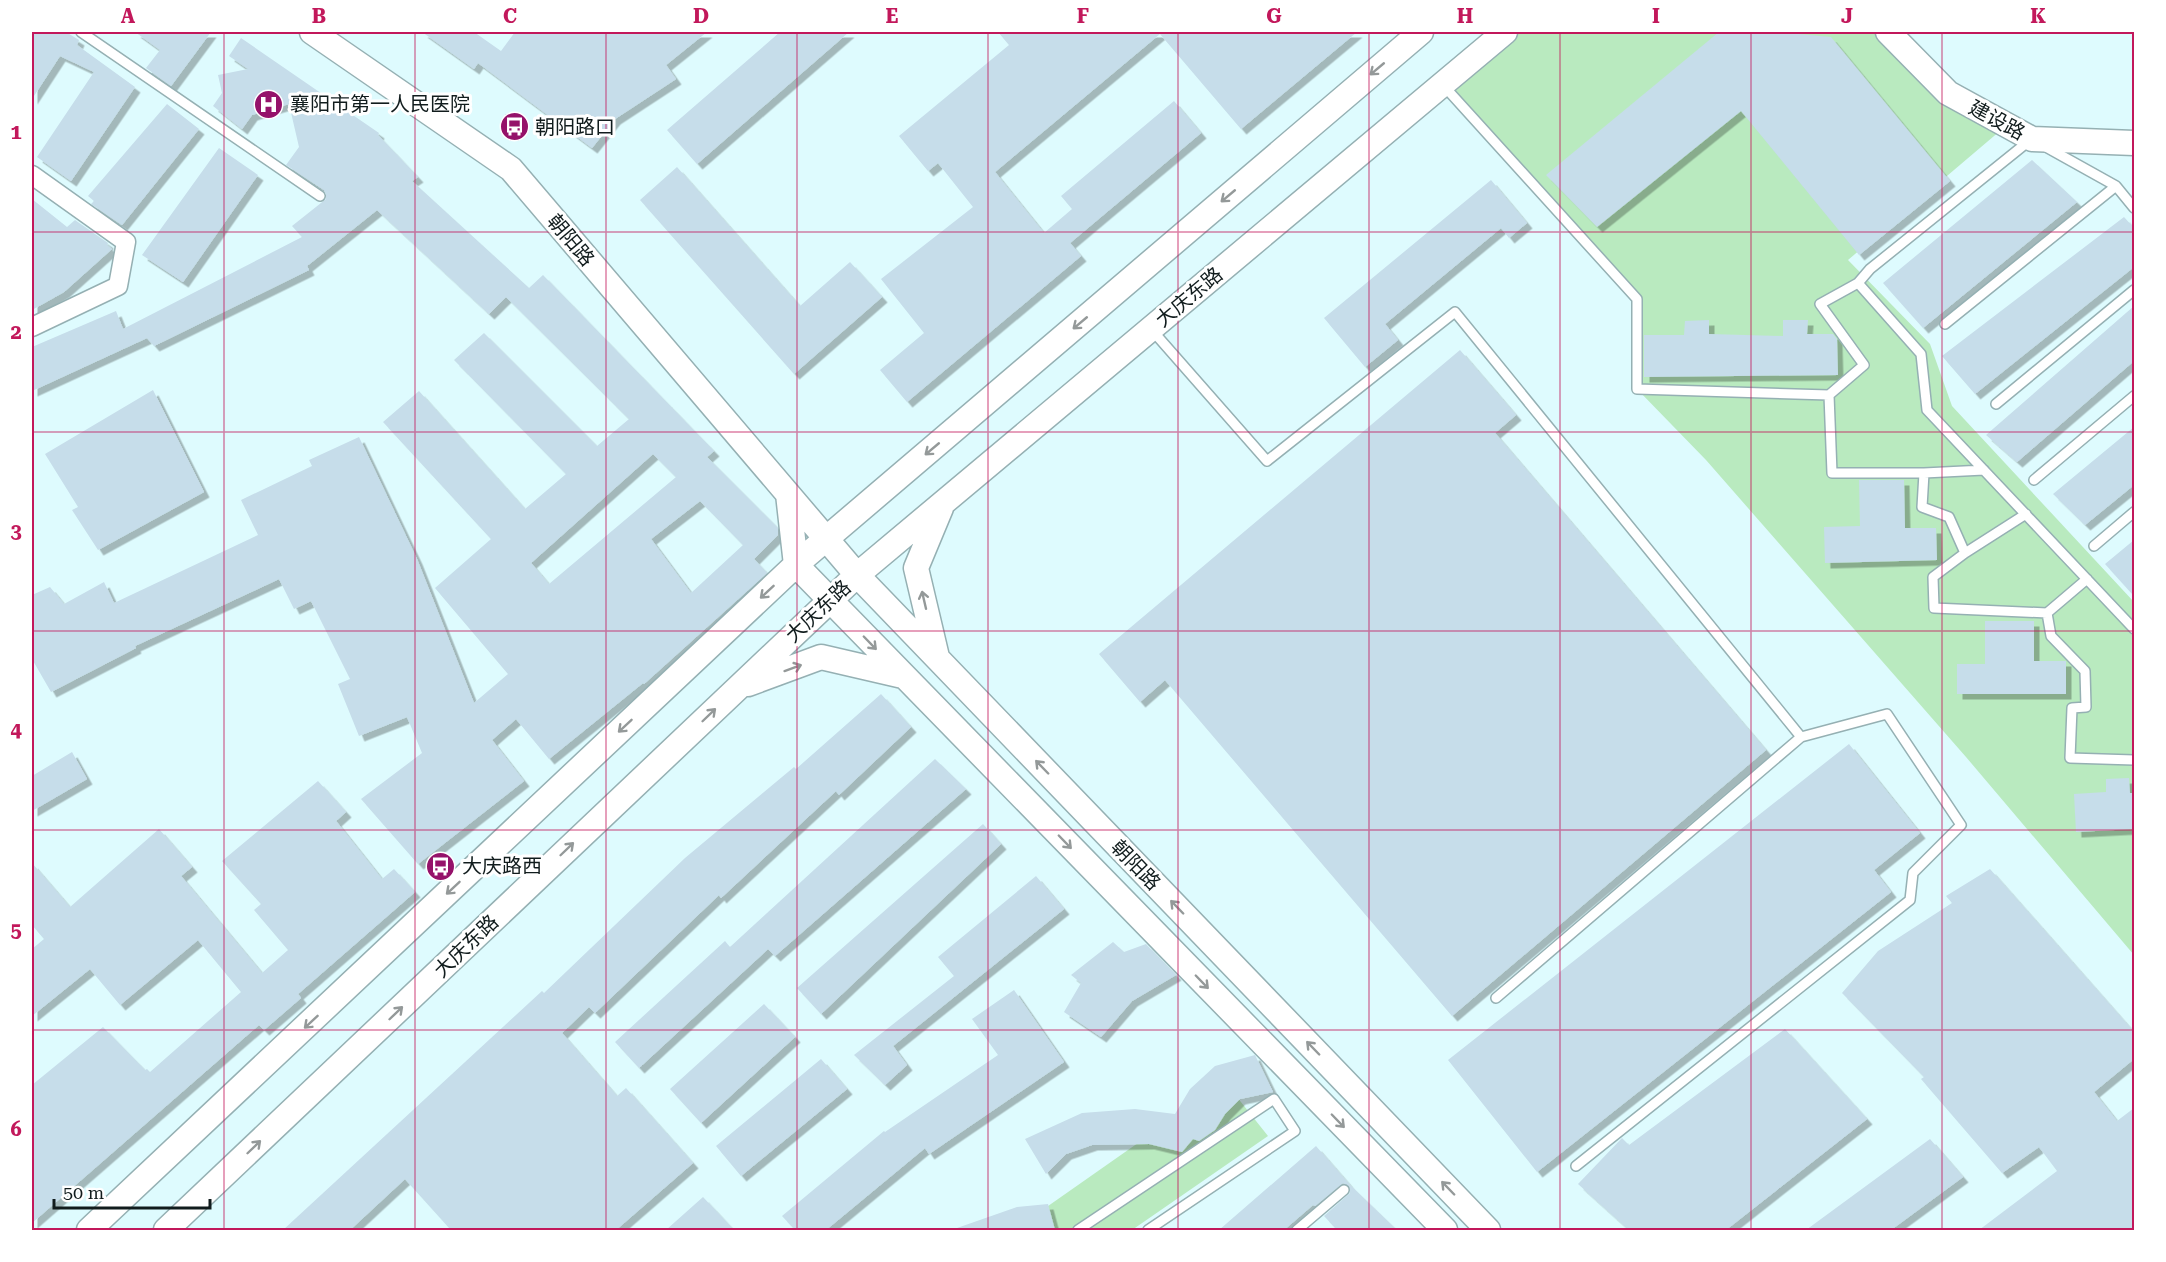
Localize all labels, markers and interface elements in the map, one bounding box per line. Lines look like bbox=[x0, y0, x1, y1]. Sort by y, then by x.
text: A bbox=[121, 4, 136, 28]
text: B bbox=[312, 4, 326, 28]
text: C bbox=[503, 4, 517, 28]
text: D bbox=[693, 4, 709, 28]
text: E bbox=[886, 4, 899, 28]
text: F bbox=[1077, 4, 1089, 28]
text: G bbox=[1266, 4, 1282, 28]
text: H bbox=[1457, 4, 1473, 28]
text: I bbox=[1652, 4, 1660, 28]
text: J bbox=[1841, 4, 1853, 28]
text: K bbox=[2030, 4, 2046, 28]
one-way arrow bbox=[1369, 63, 1385, 76]
hospital icon: 襄阳市第一人民医院 bbox=[253, 88, 285, 120]
place label: 襄阳市第一人民医院 bbox=[290, 92, 470, 116]
street label: 建设路 bbox=[1965, 95, 2029, 145]
bus stop icon: 朝阳路口 bbox=[498, 111, 530, 143]
place label: 朝阳路口 bbox=[535, 115, 615, 139]
text: 1 bbox=[10, 120, 22, 144]
one-way arrow bbox=[1221, 189, 1236, 203]
street label: 朝阳路 bbox=[543, 209, 599, 271]
street label: 大庆东路 bbox=[1151, 262, 1227, 332]
one-way arrow bbox=[1072, 316, 1088, 329]
text: 2 bbox=[10, 320, 22, 344]
one-way arrow bbox=[925, 442, 940, 456]
text: 3 bbox=[10, 519, 22, 543]
street label: 大庆东路 bbox=[781, 575, 855, 647]
one-way arrow bbox=[760, 585, 775, 600]
one-way arrow bbox=[917, 591, 929, 610]
one-way arrow bbox=[863, 635, 877, 650]
one-way arrow bbox=[783, 661, 801, 672]
one-way arrow bbox=[701, 708, 716, 722]
text: 4 bbox=[10, 718, 22, 742]
one-way arrow bbox=[618, 719, 633, 733]
one-way arrow bbox=[1035, 759, 1049, 774]
one-way arrow bbox=[1058, 835, 1073, 850]
street label: 朝阳路 bbox=[1107, 835, 1165, 895]
one-way arrow bbox=[560, 842, 575, 857]
bus stop icon: 大庆路西 bbox=[425, 850, 457, 882]
place label: 大庆路西 bbox=[462, 854, 542, 878]
one-way arrow bbox=[445, 881, 460, 895]
one-way arrow bbox=[1170, 900, 1185, 915]
street label: 大庆东路 bbox=[429, 910, 503, 982]
text: 5 bbox=[10, 918, 22, 942]
one-way arrow bbox=[1194, 974, 1209, 989]
one-way arrow bbox=[388, 1005, 403, 1020]
one-way arrow bbox=[303, 1015, 318, 1029]
one-way arrow bbox=[1305, 1040, 1320, 1055]
one-way arrow bbox=[1331, 1114, 1345, 1129]
text: 6 bbox=[10, 1117, 22, 1141]
one-way arrow bbox=[246, 1140, 261, 1154]
scale bar bbox=[54, 1172, 210, 1210]
one-way arrow bbox=[1441, 1181, 1455, 1196]
text: 50 m bbox=[63, 1182, 104, 1203]

